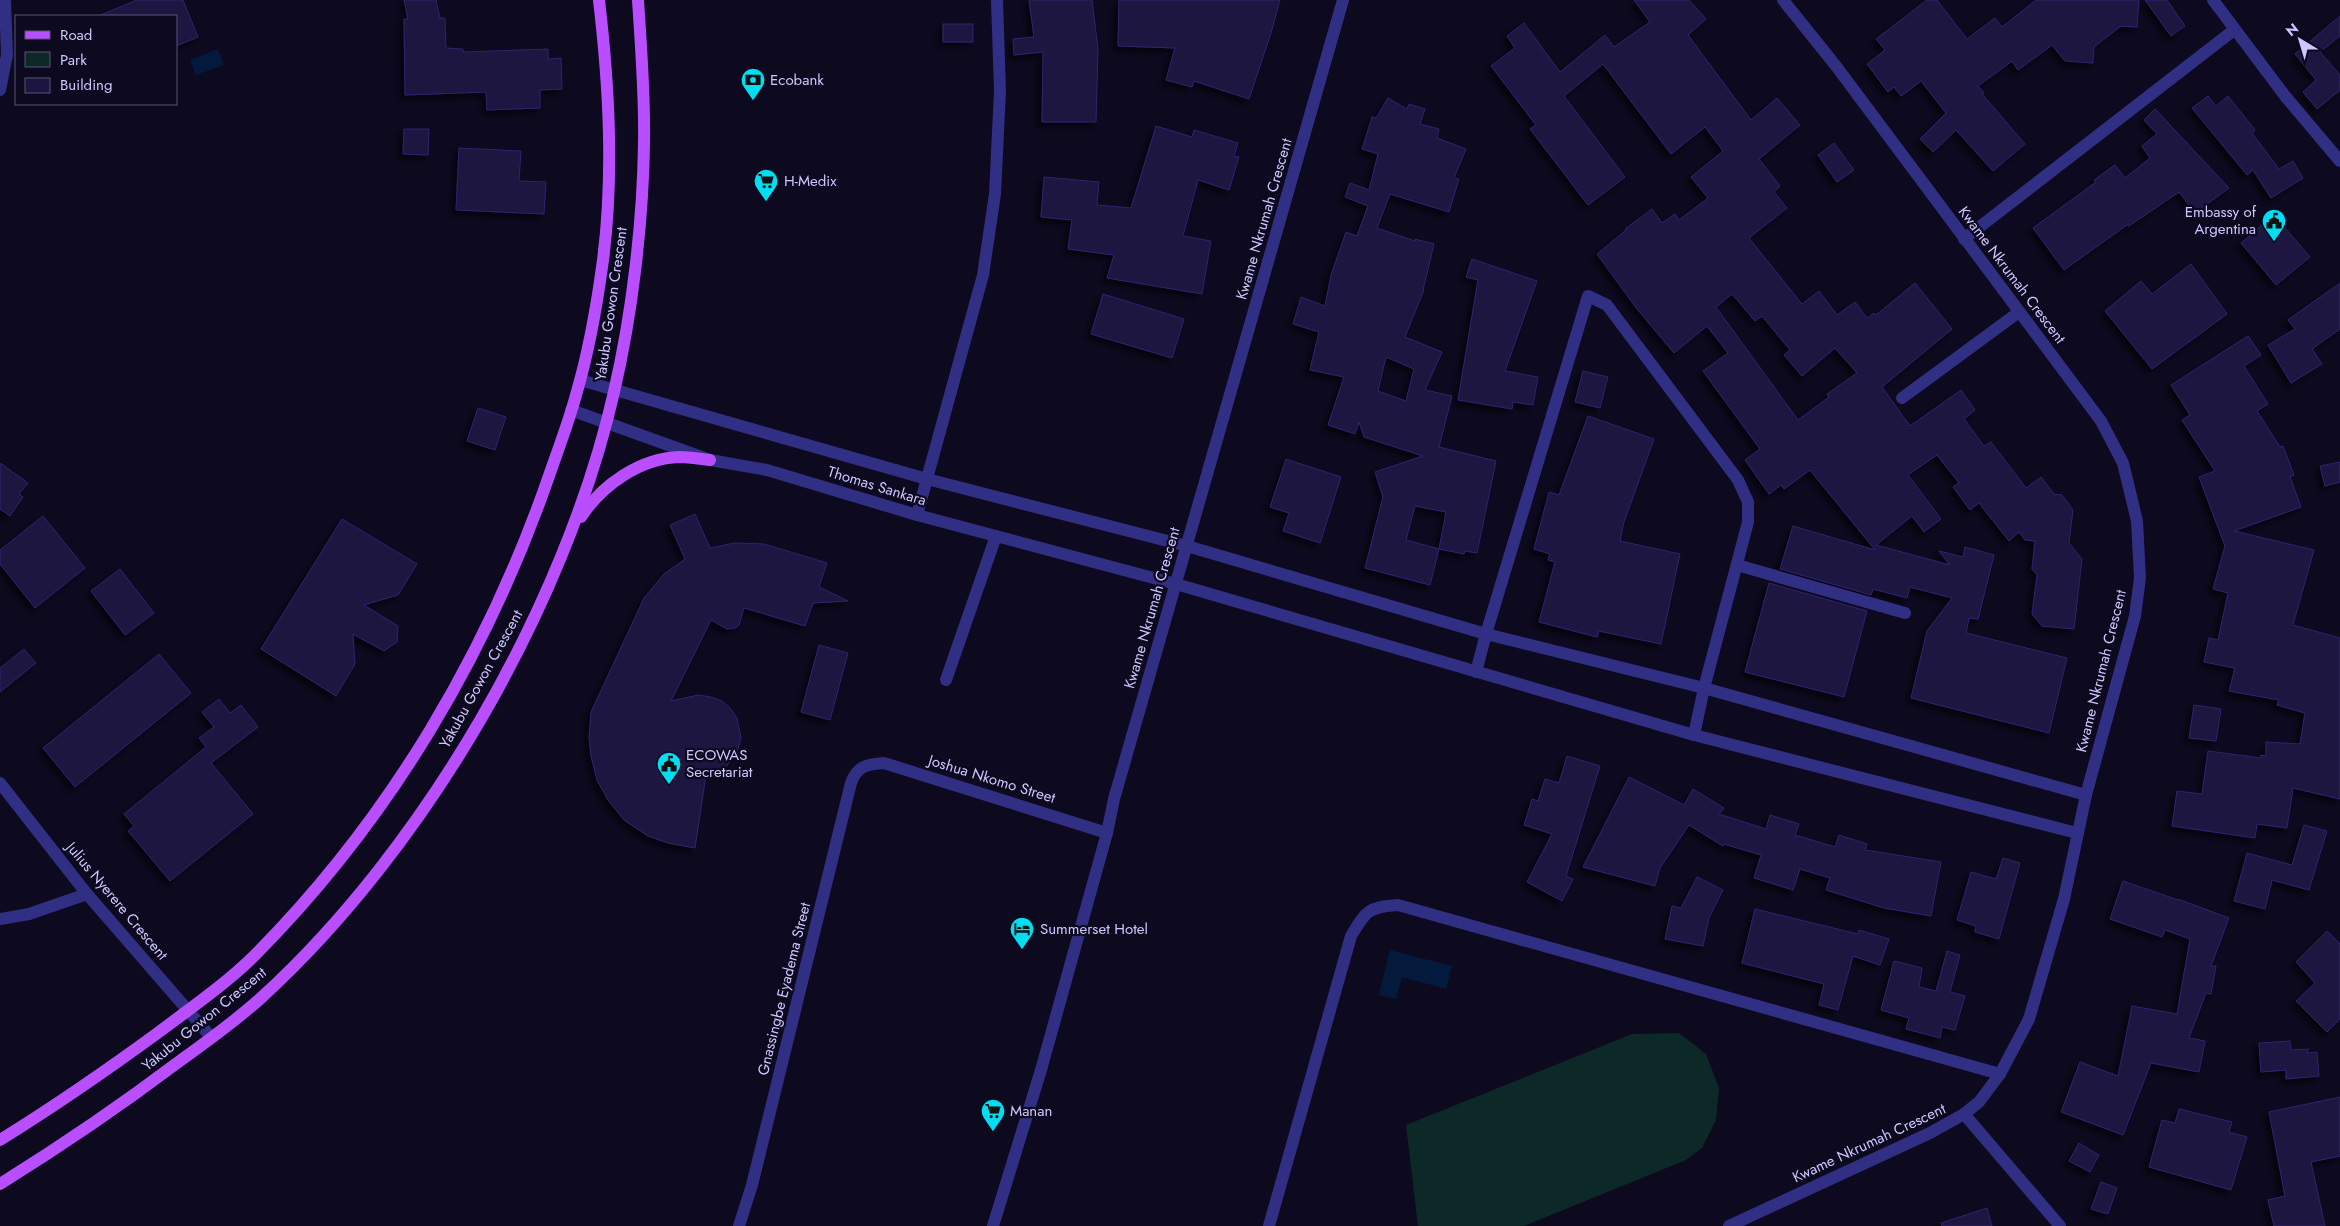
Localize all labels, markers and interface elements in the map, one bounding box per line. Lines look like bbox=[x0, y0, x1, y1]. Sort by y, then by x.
legend bbox=[15, 15, 178, 105]
north arrow bbox=[2275, 15, 2325, 65]
text: N bbox=[2281, 18, 2303, 41]
text: Road bbox=[60, 24, 92, 46]
text: Park bbox=[60, 49, 87, 71]
bank icon: Ecobank bbox=[740, 67, 766, 101]
place label: Ecobank bbox=[770, 69, 824, 91]
text: Building bbox=[60, 74, 112, 96]
street label: Kwame Nkrumah Crescent bbox=[1230, 135, 1298, 302]
supermarket icon: H-Medix bbox=[753, 168, 779, 202]
place label: H-Medix bbox=[784, 170, 837, 192]
place label: Embassy of Argentina bbox=[2185, 201, 2257, 240]
street label: Kwame Nkrumah Crescent bbox=[1953, 202, 2071, 349]
public building icon: Embassy of Argentina bbox=[2261, 208, 2287, 242]
street label: Yakubu Gowon Crescent bbox=[589, 225, 633, 382]
street label: Thomas Sankara bbox=[825, 461, 929, 511]
street label: Kwame Nkrumah Crescent bbox=[1118, 524, 1186, 691]
street label: Kwame Nkrumah Crescent bbox=[2070, 587, 2132, 755]
street label: Yakubu Gowon Crescent bbox=[434, 606, 528, 752]
place label: ECOWAS Secretariat bbox=[686, 744, 753, 783]
street label: Joshua Nkomo Street bbox=[924, 749, 1059, 809]
public building icon: ECOWAS Secretariat bbox=[656, 751, 682, 785]
street label: Julius Nyerere Crescent bbox=[60, 836, 173, 965]
street label: Gnassingbe Eyadema Street bbox=[752, 900, 816, 1078]
hotel icon: Summerset Hotel bbox=[1009, 916, 1035, 950]
place label: Summerset Hotel bbox=[1040, 918, 1148, 940]
street label: Yakubu Gowon Crescent bbox=[137, 961, 271, 1076]
supermarket icon: Manan bbox=[980, 1098, 1006, 1132]
street label: Kwame Nkrumah Crescent bbox=[1789, 1098, 1950, 1188]
place label: Manan bbox=[1010, 1100, 1052, 1122]

